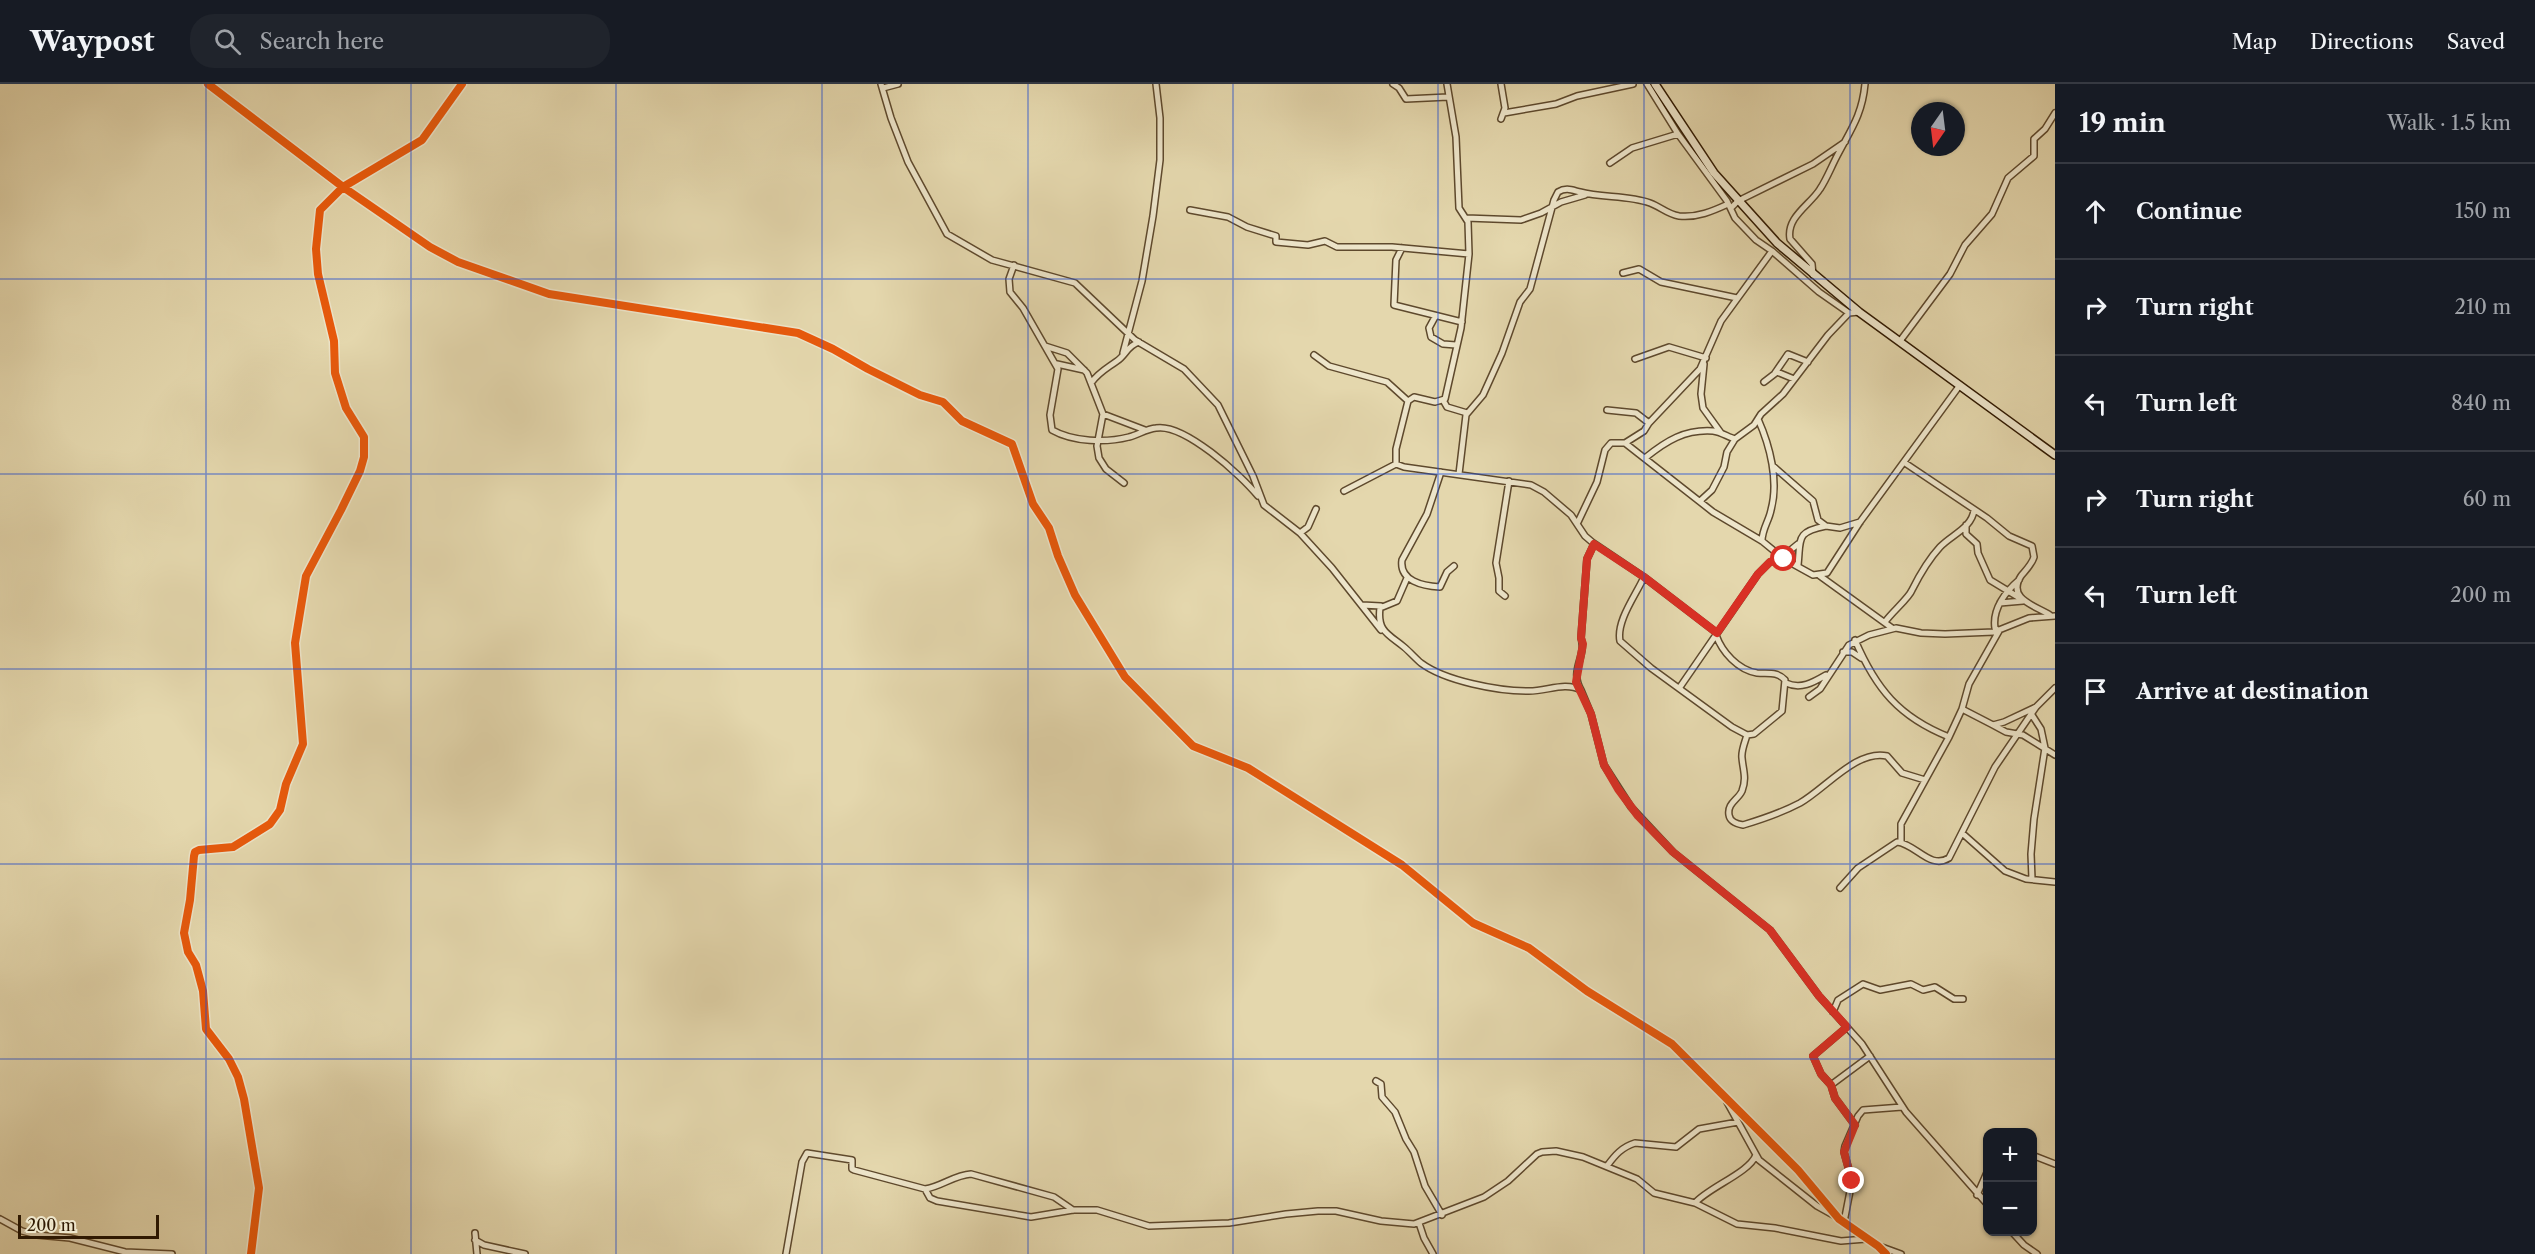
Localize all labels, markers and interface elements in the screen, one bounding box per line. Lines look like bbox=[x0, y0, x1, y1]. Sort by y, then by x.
search box bbox=[190, 14, 610, 68]
text: Waypost bbox=[30, 24, 154, 58]
icon: search bbox=[211, 25, 244, 58]
text: Search here bbox=[259, 28, 384, 55]
text: Map bbox=[2232, 29, 2277, 54]
text: Directions bbox=[2310, 29, 2414, 54]
text: Saved bbox=[2447, 29, 2505, 54]
north arrow bbox=[1911, 102, 1965, 156]
text: 19 min bbox=[2079, 107, 2166, 139]
text: Walk · 1.5 km bbox=[2387, 111, 2511, 135]
icon: ahead bbox=[2079, 195, 2112, 228]
text: Continue bbox=[2136, 198, 2242, 225]
text: 150 m bbox=[2455, 199, 2511, 223]
icon: right bbox=[2079, 291, 2112, 324]
text: Turn right bbox=[2136, 294, 2254, 321]
text: 210 m bbox=[2454, 295, 2511, 319]
icon: left bbox=[2079, 387, 2112, 420]
text: Turn left bbox=[2136, 390, 2237, 417]
text: 840 m bbox=[2451, 391, 2511, 415]
icon: right bbox=[2079, 483, 2112, 516]
text: Turn right bbox=[2136, 486, 2254, 513]
text: 60 m bbox=[2463, 487, 2511, 511]
route start bbox=[1770, 545, 1796, 571]
icon: left bbox=[2079, 579, 2112, 612]
text: Turn left bbox=[2136, 582, 2237, 609]
text: 200 m bbox=[2450, 583, 2511, 607]
icon: arrive bbox=[2079, 675, 2112, 708]
text: Arrive at destination bbox=[2136, 678, 2369, 705]
map controls bbox=[1983, 1128, 2037, 1236]
button: + bbox=[1983, 1128, 2037, 1182]
route end bbox=[1838, 1167, 1864, 1193]
button: − bbox=[1983, 1182, 2037, 1236]
scale bar bbox=[18, 1212, 159, 1240]
text: 200 m bbox=[27, 1215, 76, 1235]

